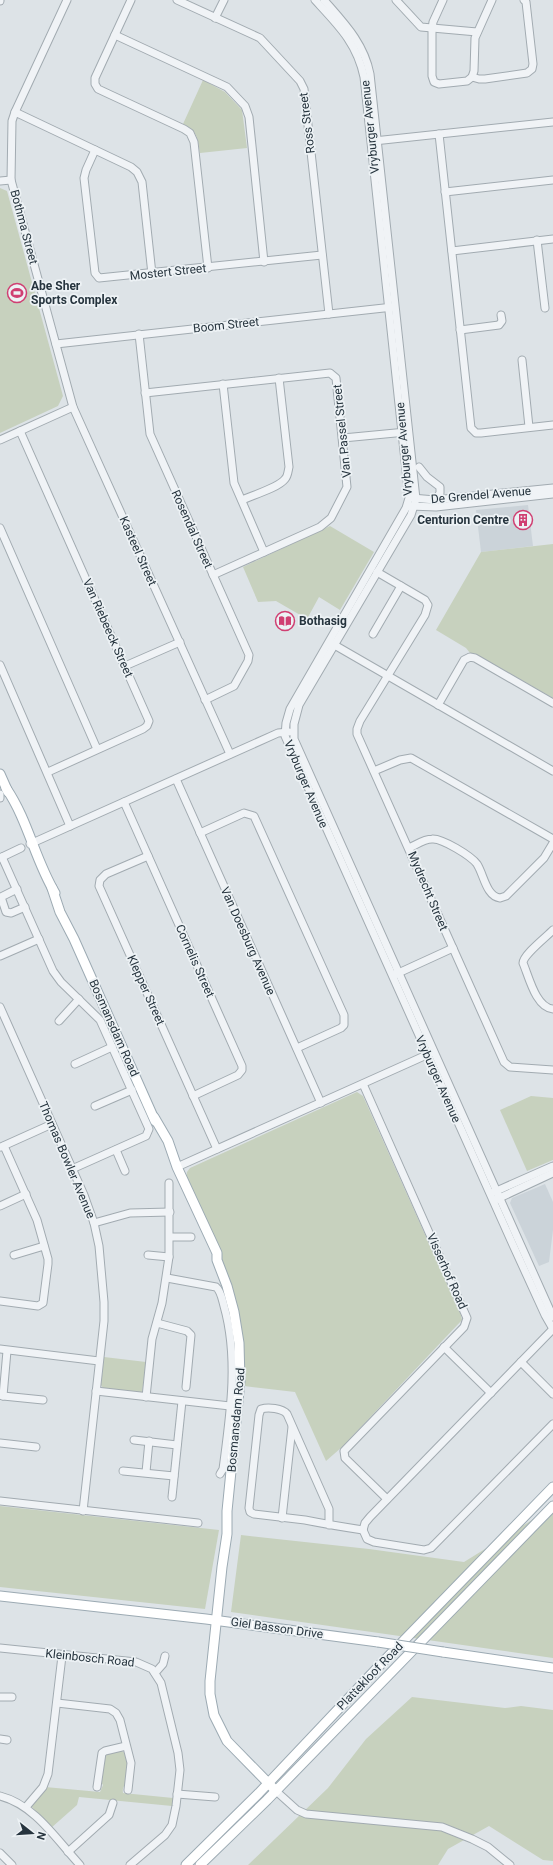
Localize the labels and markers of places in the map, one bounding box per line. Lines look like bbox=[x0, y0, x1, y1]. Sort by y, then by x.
place label: Abe Sher Sports Complex bbox=[31, 279, 118, 307]
sports icon: Abe Sher Sports Complex bbox=[6, 282, 28, 304]
building icon: Centurion Centre bbox=[512, 509, 534, 531]
place label: Centurion Centre bbox=[417, 513, 510, 527]
library icon: Bothasig bbox=[274, 610, 296, 632]
place label: Bothasig bbox=[299, 614, 347, 628]

